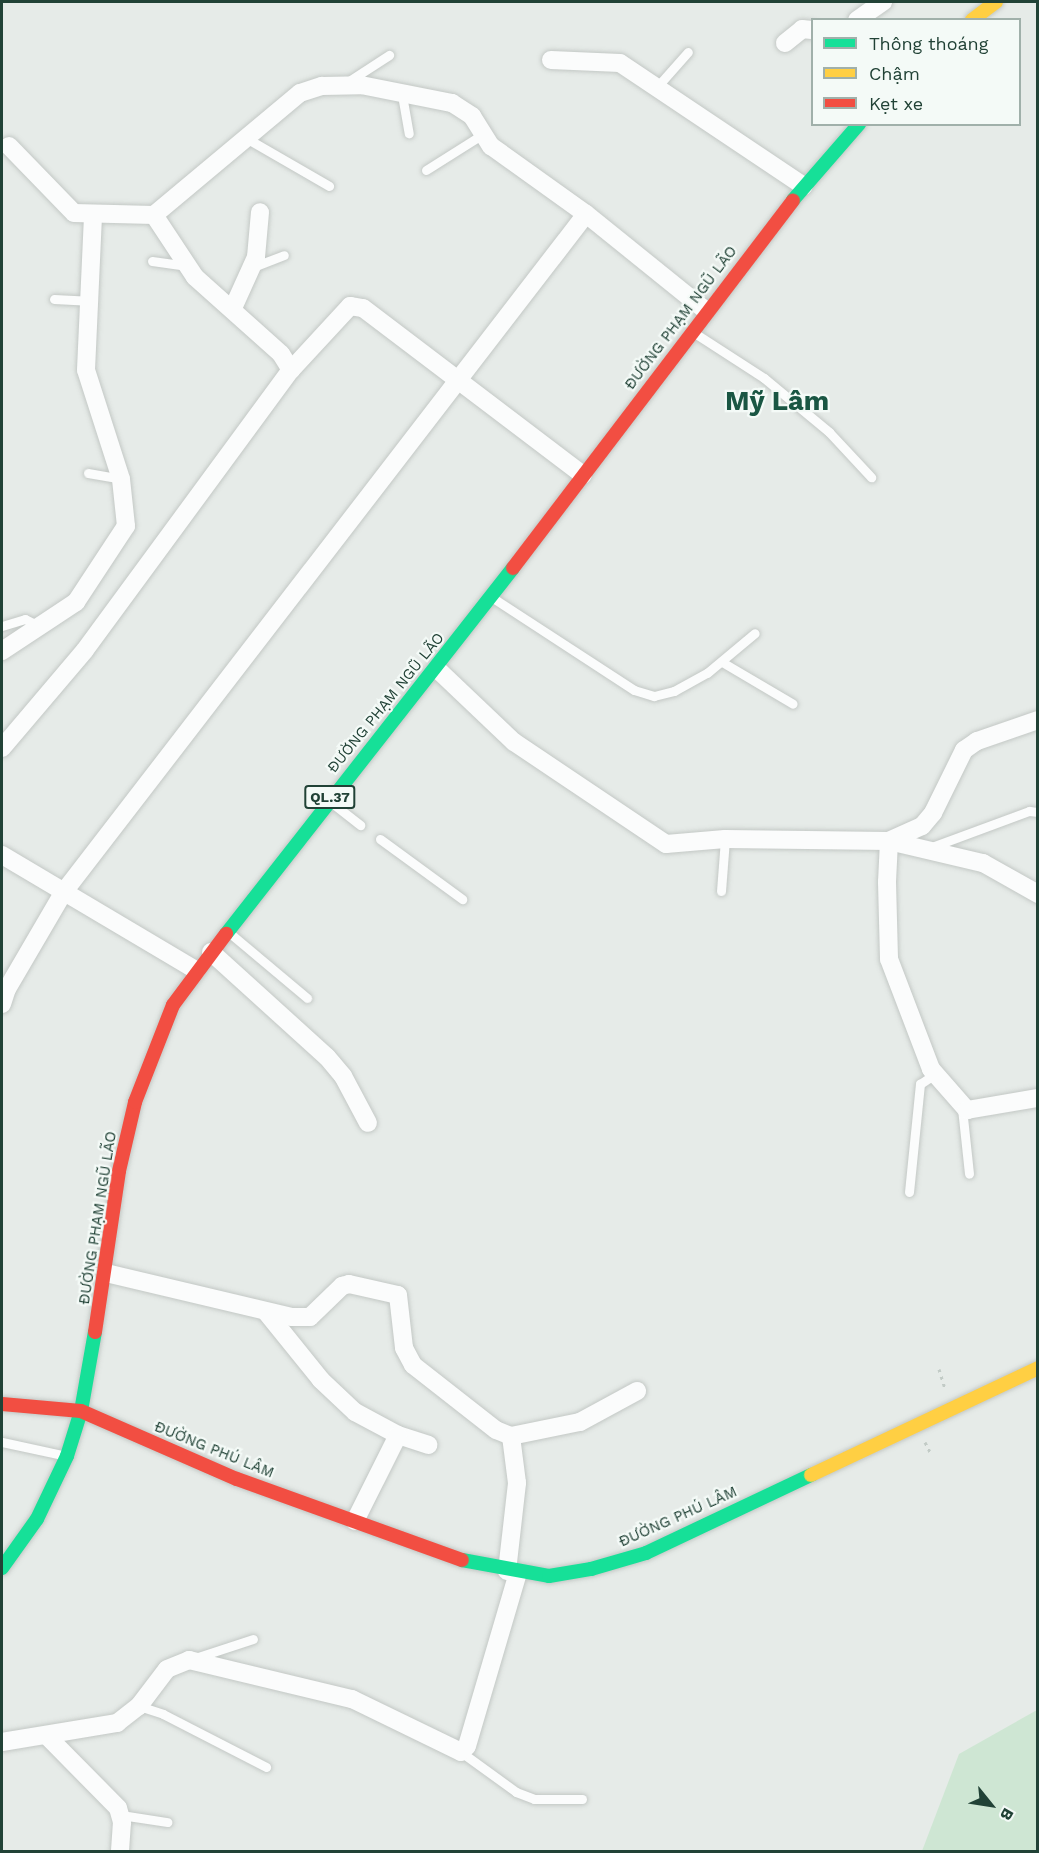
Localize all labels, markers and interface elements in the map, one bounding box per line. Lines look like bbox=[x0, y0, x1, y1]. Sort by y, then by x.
legend bbox=[811, 18, 1021, 126]
text: Thông thoáng bbox=[869, 33, 988, 54]
text: Chậm bbox=[869, 63, 920, 84]
text: Kẹt xe bbox=[869, 93, 923, 114]
street label: ĐƯỜNG PHẠM NGŨ LÃO bbox=[621, 243, 741, 393]
district label: Mỹ Lâm bbox=[725, 386, 829, 418]
street label: ĐƯỜNG PHẠM NGŨ LÃO bbox=[324, 629, 448, 777]
road number: QL.37 bbox=[303, 786, 357, 808]
street label: ĐƯỜNG PHẠM NGŨ LÃO bbox=[75, 1130, 121, 1306]
street label: ĐƯỜNG PHÚ LÂM bbox=[152, 1418, 276, 1482]
street label: ĐƯỜNG PHÚ LÂM bbox=[616, 1483, 740, 1551]
north arrow bbox=[961, 1775, 1021, 1835]
text: B bbox=[996, 1805, 1018, 1824]

